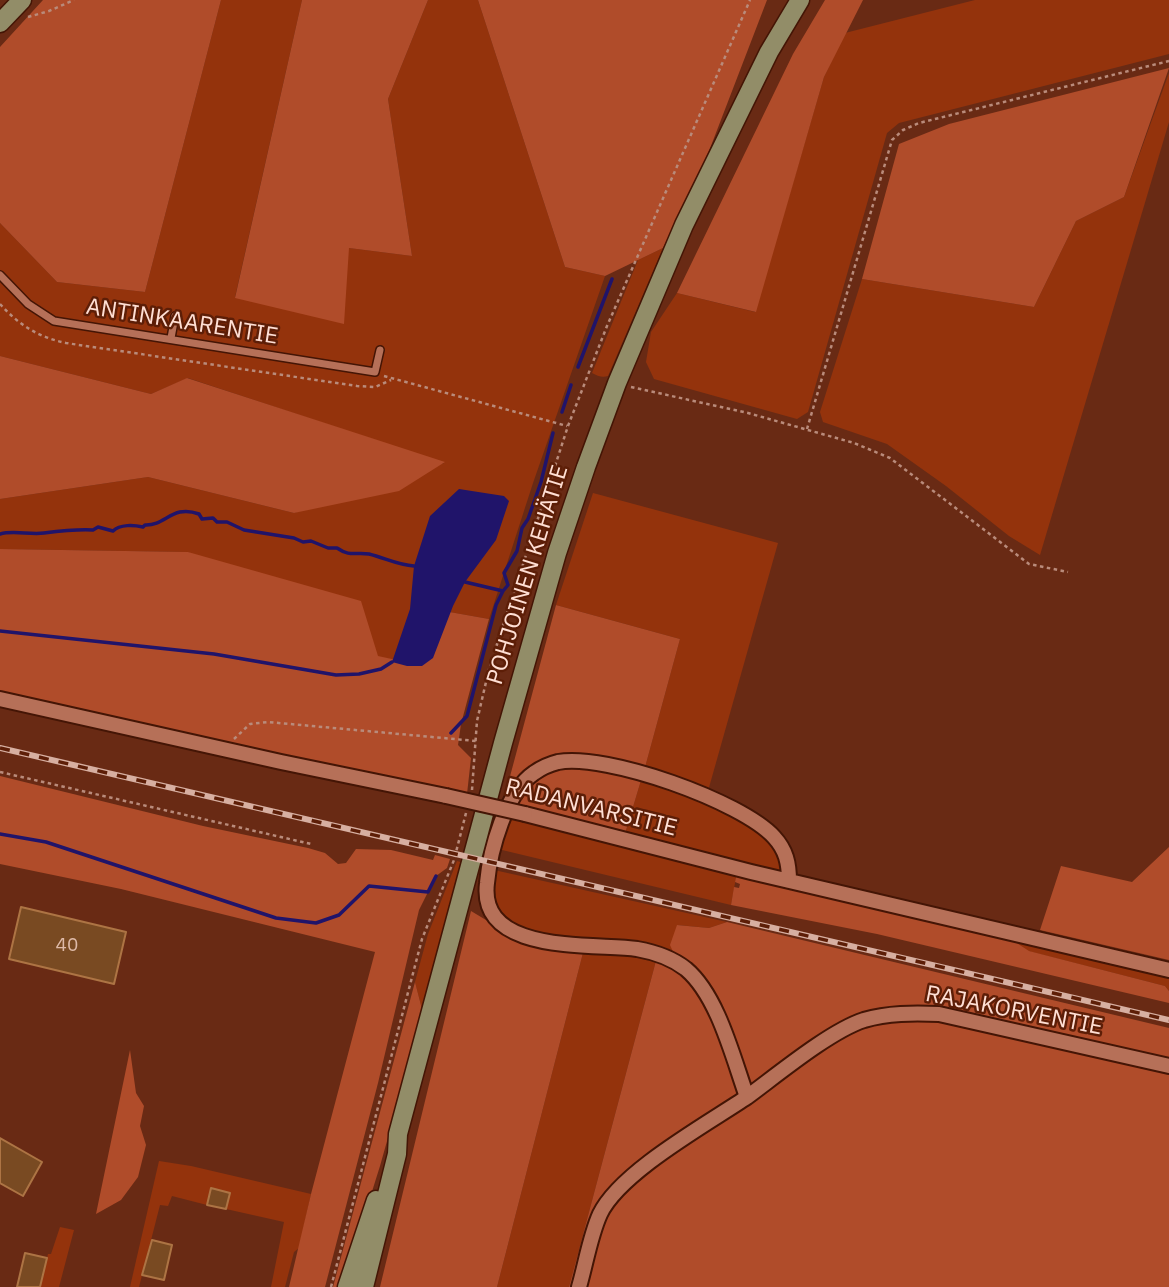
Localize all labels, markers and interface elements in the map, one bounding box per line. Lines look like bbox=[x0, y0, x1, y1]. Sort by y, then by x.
street label: ANTINKAARENTIE bbox=[84, 293, 280, 351]
street label: POHJOINEN KEHÄTIE bbox=[481, 462, 575, 688]
street label: RADANVARSITIE bbox=[502, 773, 680, 843]
house number: 40 bbox=[56, 935, 78, 957]
street label: RAJAKORVENTIE bbox=[923, 980, 1105, 1042]

